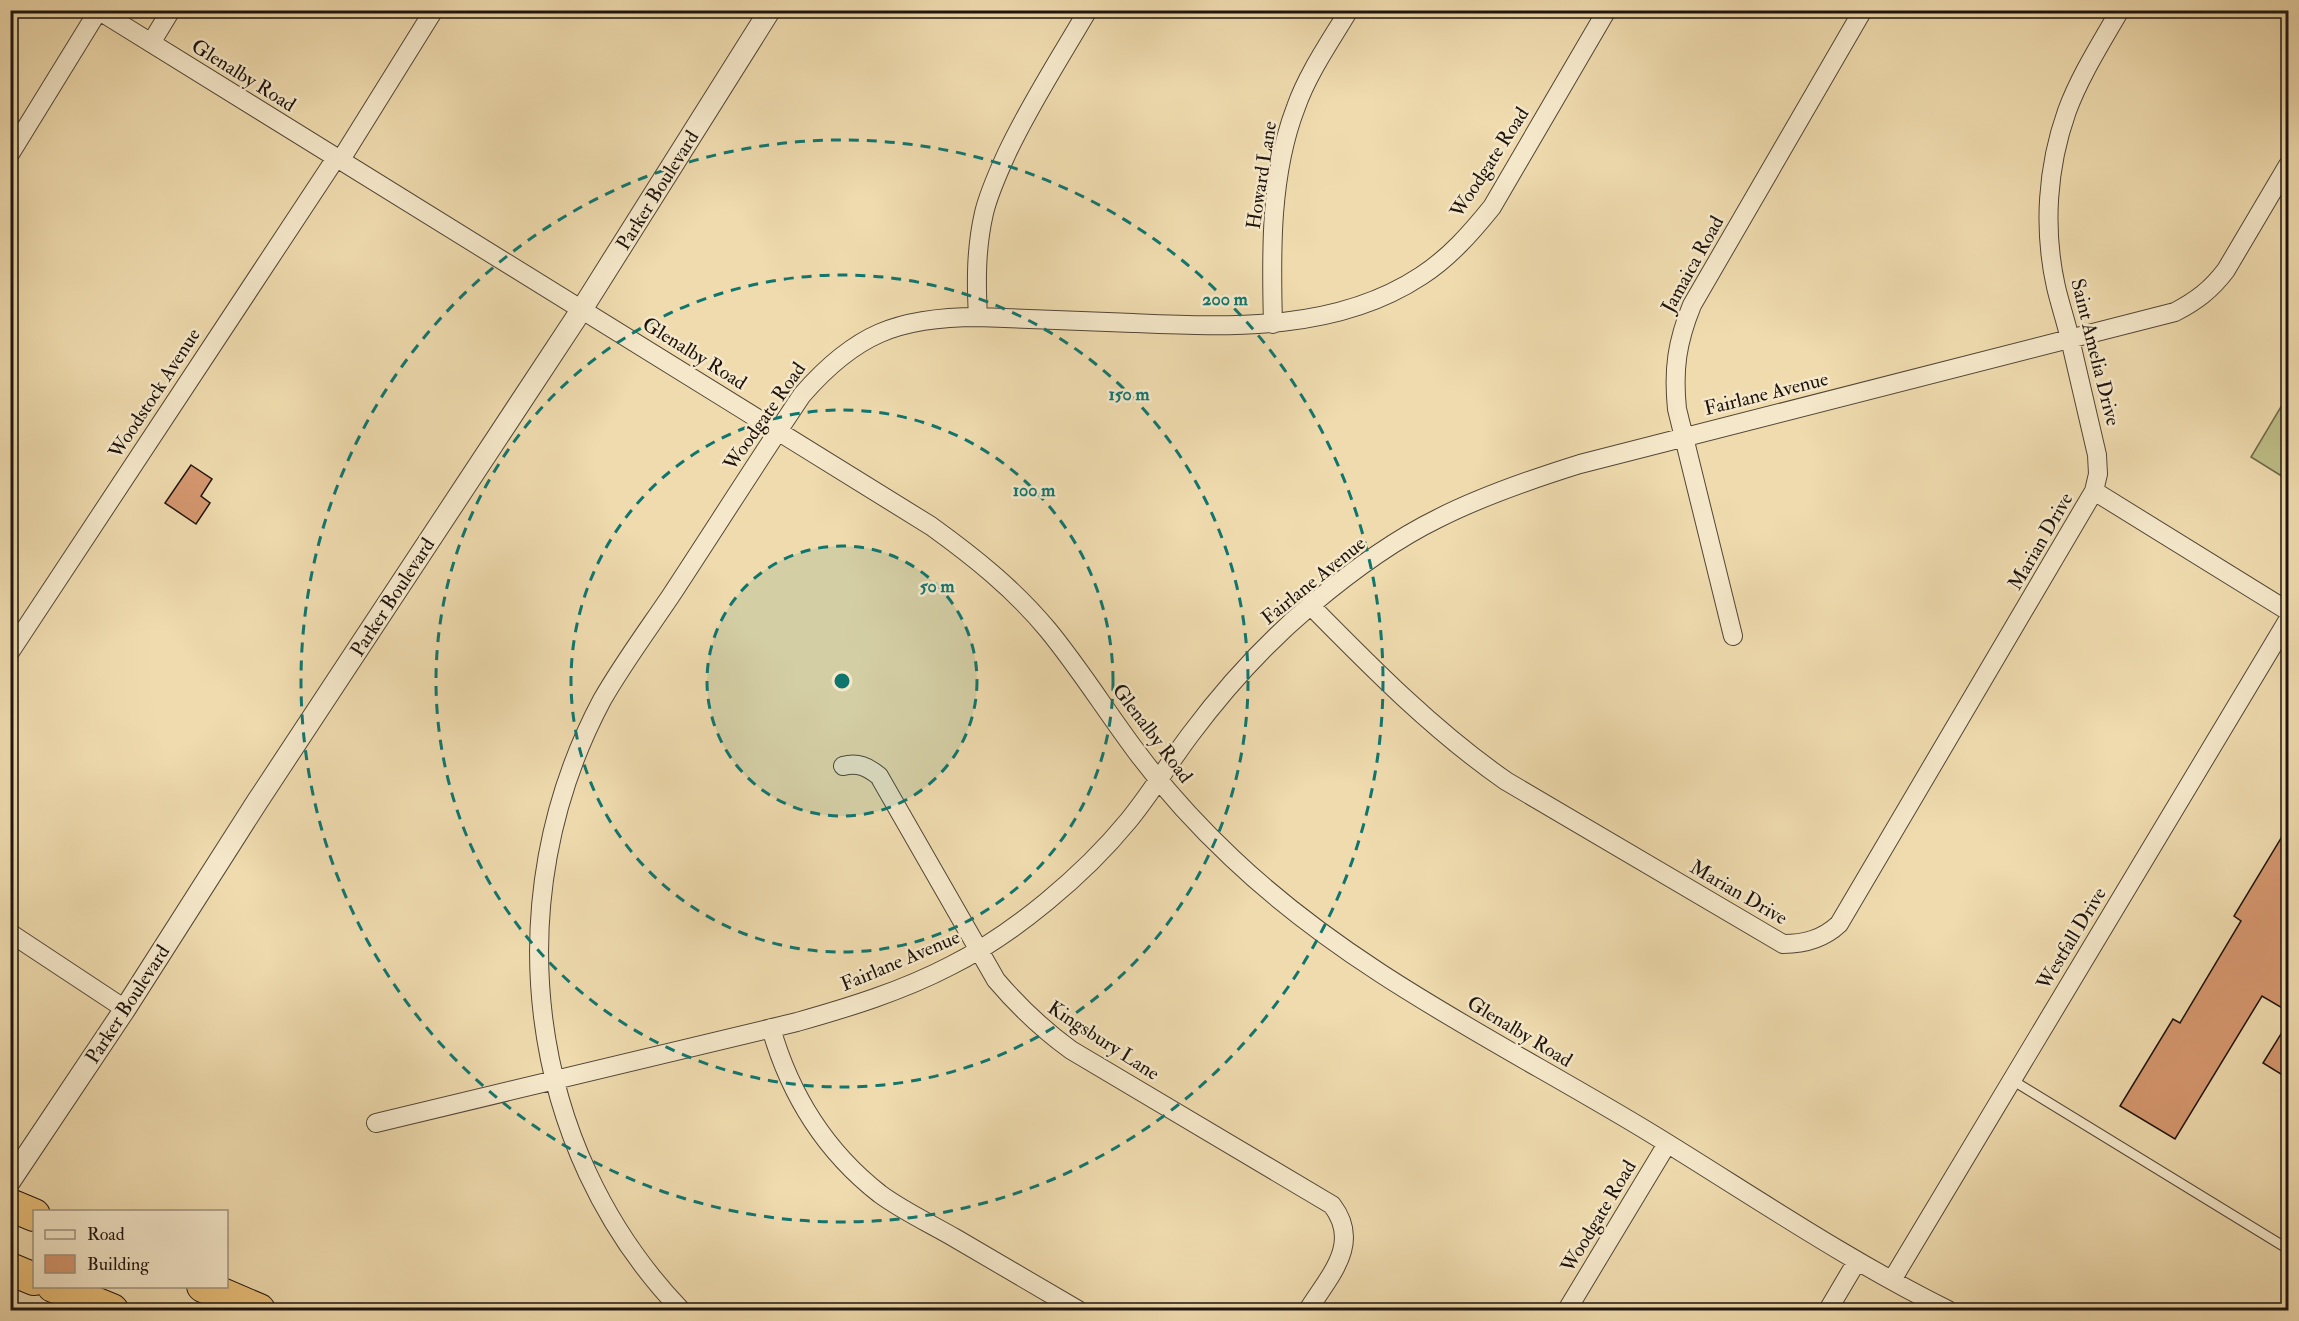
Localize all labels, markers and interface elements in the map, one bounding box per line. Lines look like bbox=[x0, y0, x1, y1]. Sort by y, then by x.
street label: Glenalby Road bbox=[187, 33, 301, 117]
street label: Woodgate Road bbox=[1444, 102, 1534, 223]
street label: Howard Lane bbox=[1241, 119, 1282, 231]
street label: Parker Boulevard bbox=[611, 126, 704, 255]
street label: Jamaica Road bbox=[1655, 211, 1729, 318]
street label: Saint Amelia Drive bbox=[2065, 276, 2126, 428]
text: 200 m bbox=[1202, 288, 1249, 311]
street label: Glenalby Road bbox=[638, 311, 752, 395]
street label: Woodstock Avenue bbox=[102, 323, 206, 464]
street label: Woodgate Road bbox=[717, 357, 811, 476]
street label: Fairlane Avenue bbox=[1701, 366, 1831, 421]
text: 150 m bbox=[1108, 383, 1151, 406]
text: 100 m bbox=[1013, 479, 1056, 502]
street label: Marian Drive bbox=[2002, 488, 2078, 595]
street label: Fairlane Avenue bbox=[1256, 531, 1371, 630]
street label: Parker Boulevard bbox=[345, 533, 440, 661]
text: 50 m bbox=[920, 575, 955, 598]
centre of rings bbox=[832, 671, 852, 691]
street label: Glenalby Road bbox=[1107, 679, 1198, 788]
street label: Marian Drive bbox=[1685, 854, 1792, 930]
street label: Westfall Drive bbox=[2031, 882, 2112, 995]
street label: Fairlane Avenue bbox=[837, 924, 964, 997]
street label: Parker Boulevard bbox=[80, 940, 175, 1068]
street label: Glenalby Road bbox=[1463, 990, 1577, 1073]
street label: Kingsbury Lane bbox=[1043, 995, 1164, 1086]
street label: Woodgate Road bbox=[1555, 1155, 1642, 1278]
legend bbox=[33, 1210, 228, 1288]
text: Road bbox=[87, 1223, 125, 1246]
text: Building bbox=[87, 1253, 150, 1276]

